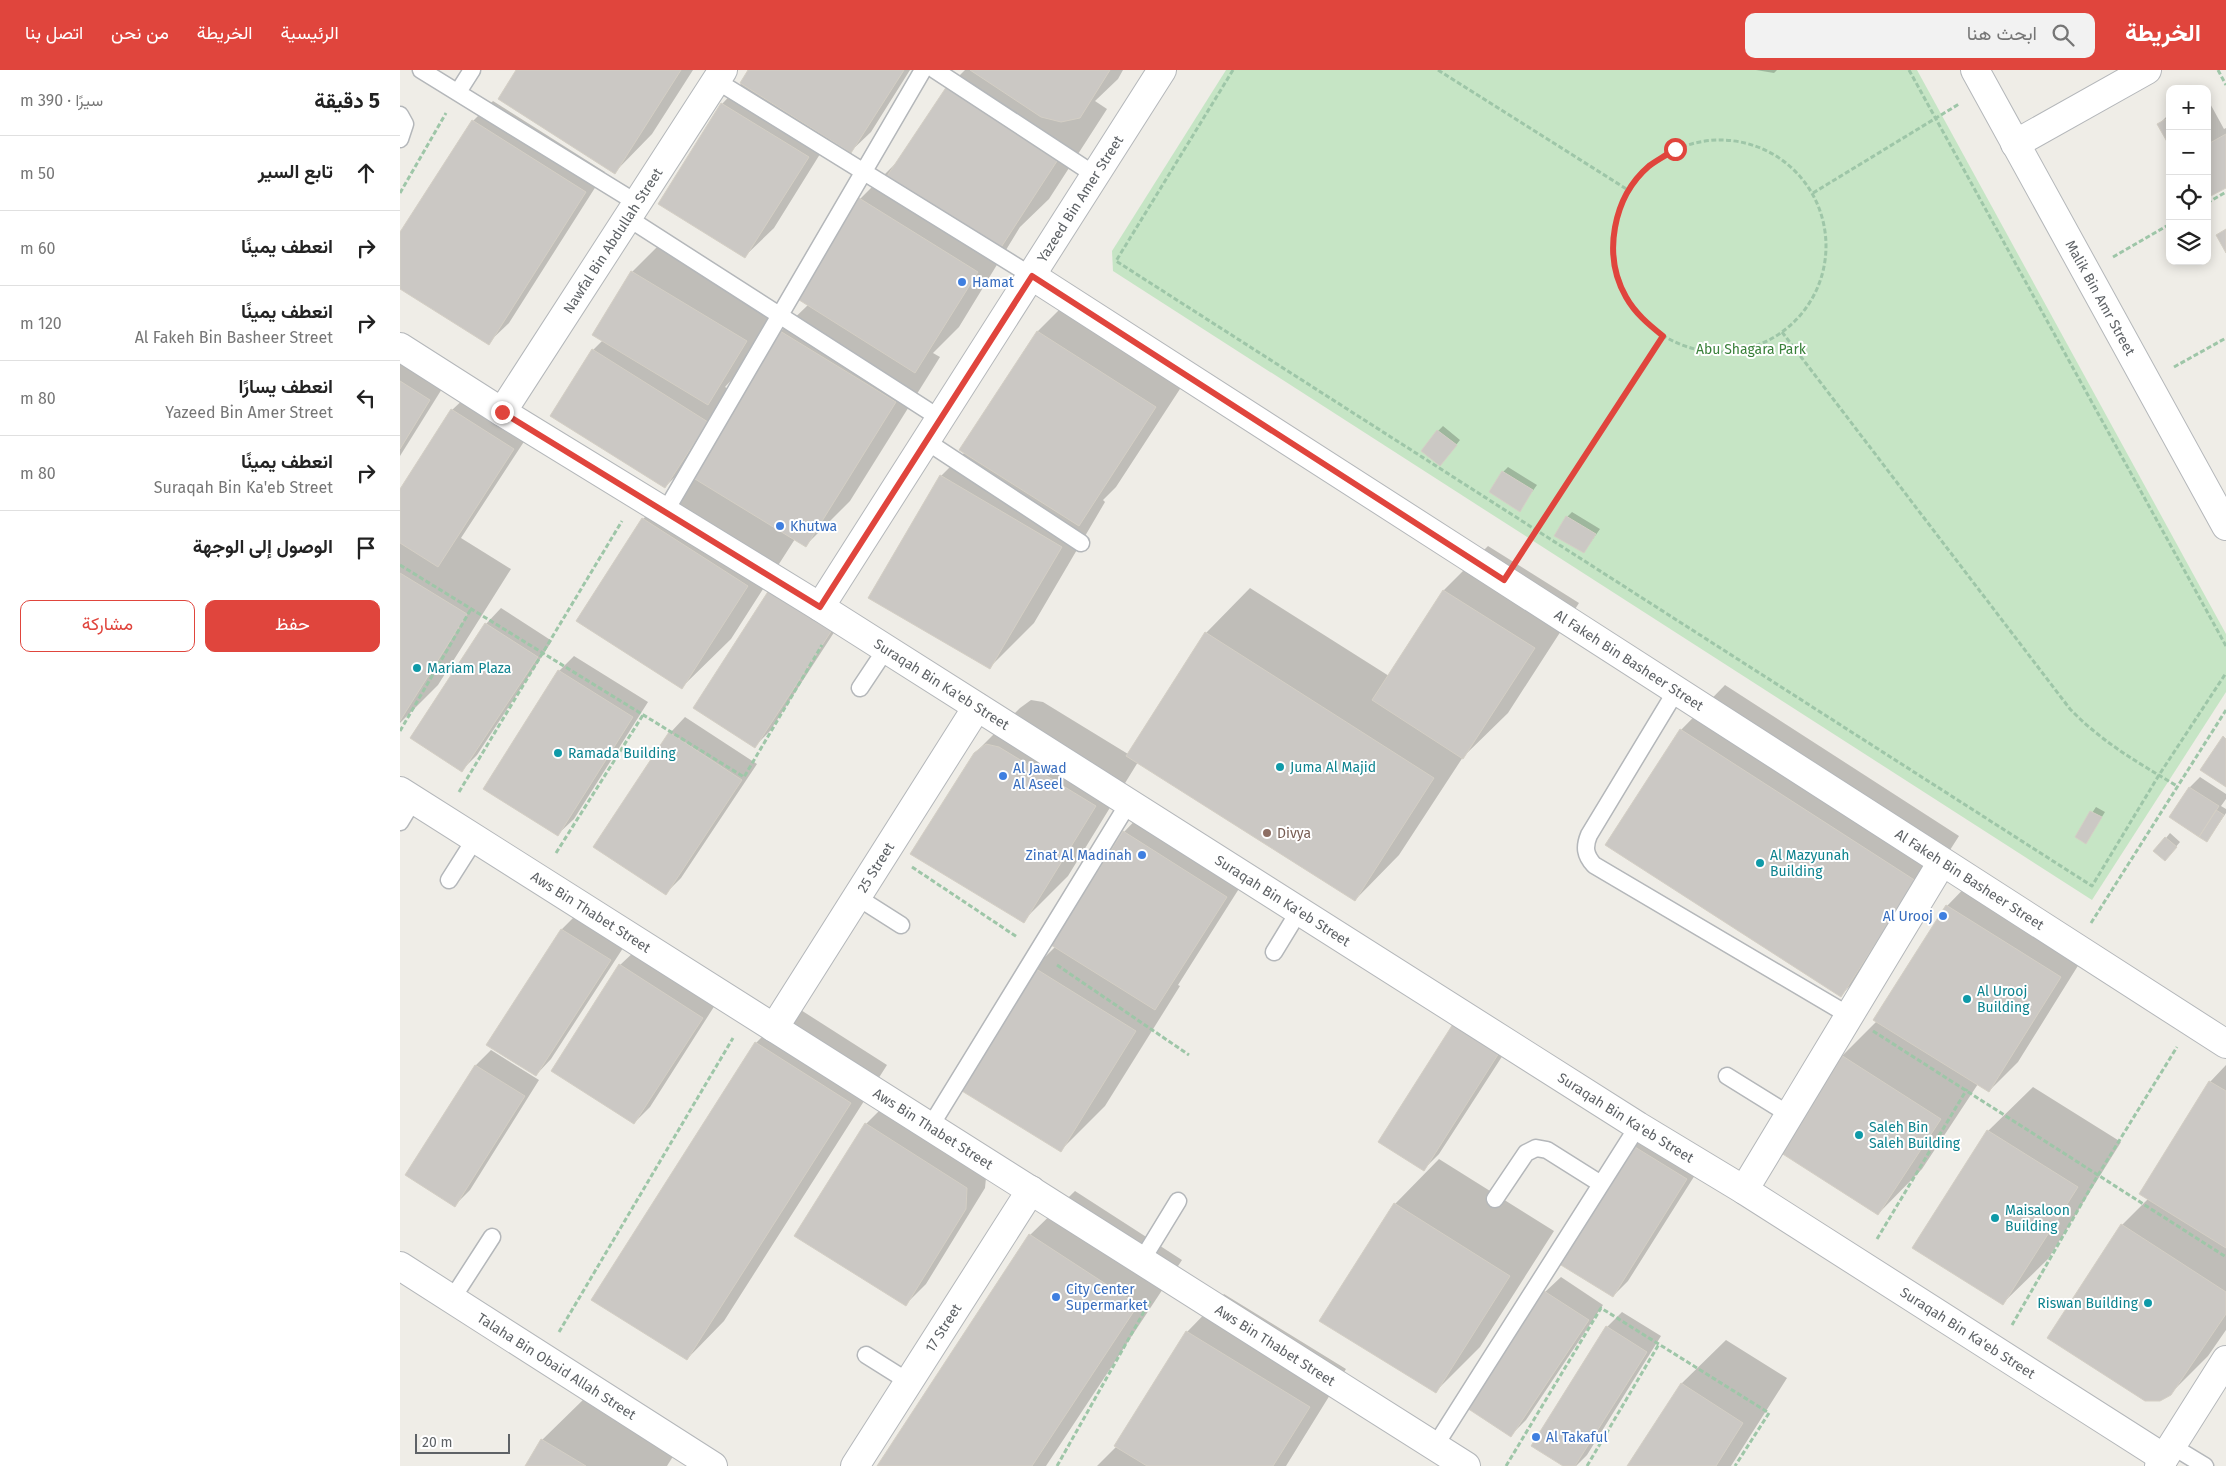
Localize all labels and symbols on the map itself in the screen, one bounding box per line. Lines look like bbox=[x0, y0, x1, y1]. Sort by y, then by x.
street label: Yazeed Bin Amer Street bbox=[1033, 131, 1127, 265]
route start bbox=[1664, 138, 1687, 161]
street label: Nawfal Bin Abdullah Street bbox=[559, 164, 666, 317]
street label: Malik Bin Amr Street bbox=[2062, 237, 2139, 359]
place label: Hamat bbox=[972, 274, 1015, 291]
marker: Hamat bbox=[956, 276, 968, 288]
park label: Abu Shagara Park bbox=[1696, 341, 1807, 358]
route end bbox=[491, 401, 514, 424]
place label: Khutwa bbox=[790, 518, 837, 535]
marker: Khutwa bbox=[774, 520, 786, 532]
street label: Al Fakeh Bin Basheer Street bbox=[1551, 606, 1708, 715]
street label: Suraqah Bin Ka'eb Street bbox=[871, 635, 1013, 734]
place label: Mariam Plaza bbox=[427, 660, 511, 677]
marker: Mariam Plaza bbox=[411, 662, 423, 674]
place label: Ramada Building bbox=[568, 745, 676, 762]
marker: Ramada Building bbox=[552, 747, 564, 759]
place label: Juma Al Majid bbox=[1290, 759, 1376, 776]
place label: Al Jawad Al Aseel bbox=[1013, 760, 1067, 793]
marker: Juma Al Majid bbox=[1274, 761, 1286, 773]
marker: Al Jawad Al Aseel bbox=[997, 770, 1009, 782]
place label: Divya bbox=[1277, 825, 1311, 842]
street label: Al Fakeh Bin Basheer Street bbox=[1892, 825, 2048, 934]
marker: Divya bbox=[1261, 827, 1273, 839]
street label: 25 Street bbox=[853, 839, 898, 895]
place label: Zinat Al Madinah bbox=[1025, 847, 1132, 864]
place label: Al Mazyunah Building bbox=[1770, 847, 1850, 880]
marker: Zinat Al Madinah bbox=[1136, 849, 1148, 861]
street label: Suraqah Bin Ka'eb Street bbox=[1212, 851, 1354, 950]
marker: Al Mazyunah Building bbox=[1754, 857, 1766, 869]
street label: Aws Bin Thabet Street bbox=[528, 868, 655, 957]
place label: Al Urooj bbox=[1883, 908, 1933, 925]
marker: Al Urooj bbox=[1937, 910, 1949, 922]
place label: Al Urooj Building bbox=[1977, 983, 2030, 1016]
marker: Al Urooj Building bbox=[1961, 993, 1973, 1005]
street label: Suraqah Bin Ka'eb Street bbox=[1555, 1069, 1698, 1167]
street label: Aws Bin Thabet Street bbox=[870, 1084, 997, 1173]
place label: Saleh Bin Saleh Building bbox=[1869, 1119, 1961, 1152]
marker: Saleh Bin Saleh Building bbox=[1853, 1129, 1865, 1141]
place label: Maisaloon Building bbox=[2005, 1202, 2070, 1235]
marker: Maisaloon Building bbox=[1989, 1212, 2001, 1224]
place label: City Center Supermarket bbox=[1066, 1281, 1149, 1314]
street label: Suraqah Bin Ka'eb Street bbox=[1897, 1283, 2039, 1383]
marker: City Center Supermarket bbox=[1050, 1291, 1062, 1303]
place label: Riswan Building bbox=[2037, 1295, 2139, 1312]
marker: Riswan Building bbox=[2142, 1297, 2154, 1309]
street label: 17 Street bbox=[921, 1300, 965, 1355]
street label: Aws Bin Thabet Street bbox=[1212, 1301, 1339, 1390]
street label: Talaha Bin Obaid Allah Street bbox=[474, 1309, 640, 1424]
place label: Al Takaful bbox=[1546, 1429, 1608, 1446]
scale bar bbox=[415, 1431, 510, 1454]
marker: Al Takaful bbox=[1530, 1431, 1542, 1443]

